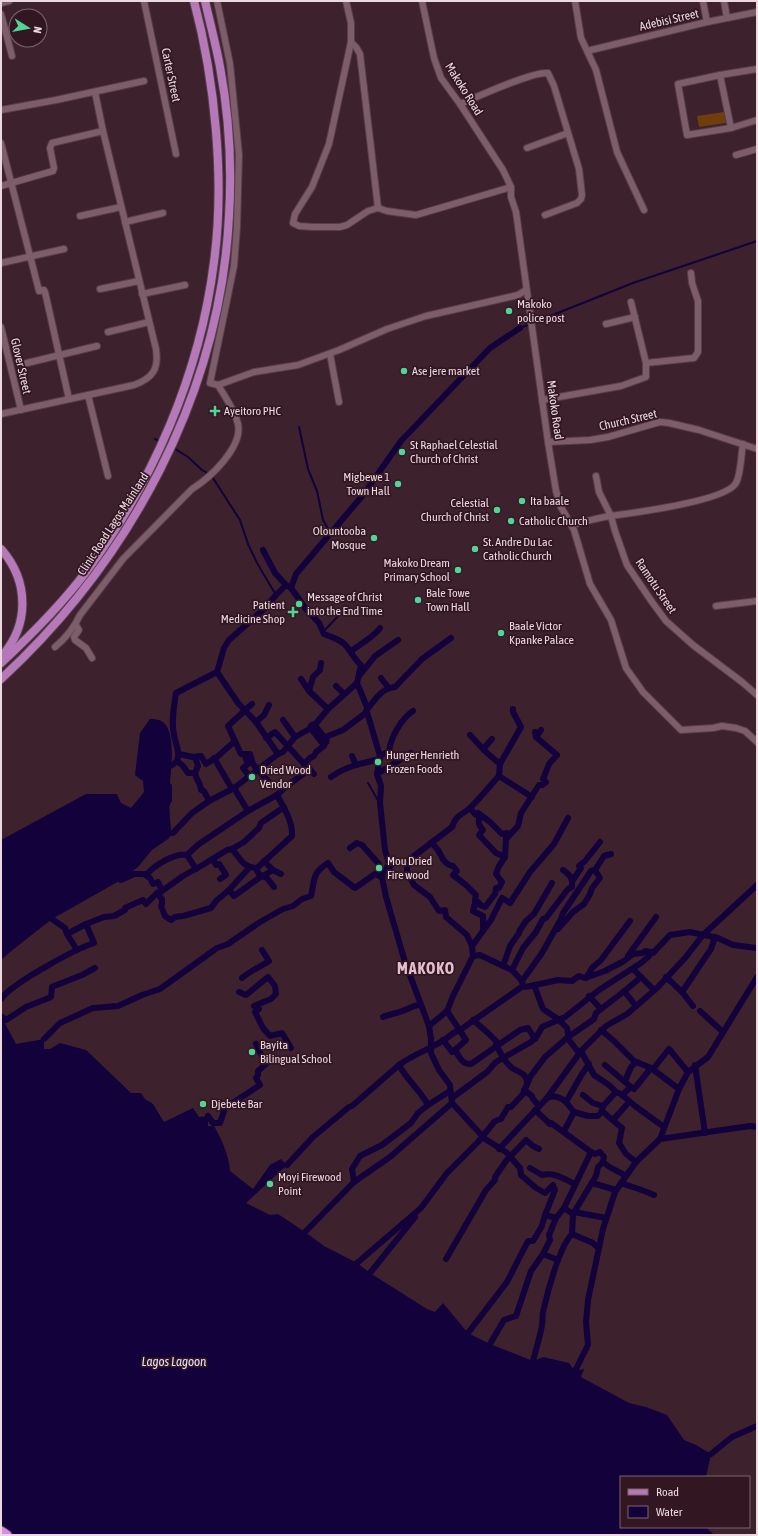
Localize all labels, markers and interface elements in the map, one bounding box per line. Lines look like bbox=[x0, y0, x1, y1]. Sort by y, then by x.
street label: Adebisi Street bbox=[638, 6, 701, 34]
north arrow bbox=[8, 8, 48, 48]
text: N bbox=[31, 26, 44, 34]
street label: Carter Street bbox=[158, 47, 184, 104]
street label: Makoko Road bbox=[442, 60, 486, 118]
place label: Makoko police post bbox=[517, 297, 565, 325]
marker: Makoko police post bbox=[504, 306, 514, 316]
street label: Glover Street bbox=[8, 337, 34, 396]
place label: Ase jere market bbox=[412, 364, 480, 378]
marker: Ase jere market bbox=[399, 366, 409, 376]
street label: Makoko Road bbox=[544, 380, 566, 440]
place label: Ayeitoro PHC bbox=[224, 404, 282, 418]
marker: Ayeitoro PHC bbox=[209, 405, 221, 417]
street label: Church Street bbox=[598, 406, 659, 433]
place label: St Raphael Celestial Church of Christ bbox=[410, 438, 498, 466]
marker: St Raphael Celestial Church of Christ bbox=[397, 447, 407, 457]
street label: Clinic Road Lagos Mainland bbox=[75, 470, 151, 578]
place label: Migbewe 1 Town Hall bbox=[343, 470, 391, 498]
marker: Migbewe 1 Town Hall bbox=[393, 479, 403, 489]
place label: Ita baale bbox=[530, 494, 569, 508]
place label: Celestial Church of Christ bbox=[421, 496, 490, 524]
marker: Ita baale bbox=[517, 496, 527, 506]
marker: Celestial Church of Christ bbox=[492, 505, 502, 515]
place label: Catholic Church bbox=[519, 514, 588, 528]
marker: Catholic Church bbox=[506, 516, 516, 526]
place label: Olountooba Mosque bbox=[313, 524, 366, 552]
marker: Olountooba Mosque bbox=[369, 533, 379, 543]
place label: St. Andre Du Lac Catholic Church bbox=[483, 535, 553, 563]
marker: St. Andre Du Lac Catholic Church bbox=[470, 544, 480, 554]
place label: Makoko Dream Primary School bbox=[383, 556, 451, 584]
street label: Ramotu Street bbox=[633, 556, 680, 617]
marker: Makoko Dream Primary School bbox=[453, 565, 463, 575]
place label: Bale Towe Town Hall bbox=[426, 586, 470, 614]
place label: Message of Christ into the End Time bbox=[307, 590, 383, 618]
marker: Bale Towe Town Hall bbox=[413, 595, 423, 605]
place label: Patient Medicine Shop bbox=[221, 598, 286, 626]
marker: Message of Christ into the End Time bbox=[294, 599, 304, 609]
marker: Patient Medicine Shop bbox=[288, 607, 298, 617]
place label: Baale Victor Kpanke Palace bbox=[509, 619, 574, 647]
marker: Baale Victor Kpanke Palace bbox=[496, 628, 506, 638]
place label: Hunger Henrieth Frozen Foods bbox=[386, 748, 459, 776]
marker: Hunger Henrieth Frozen Foods bbox=[373, 757, 383, 767]
place label: Dried Wood Vendor bbox=[260, 763, 311, 791]
marker: Dried Wood Vendor bbox=[247, 772, 257, 782]
place label: Mou Dried Fire wood bbox=[387, 854, 432, 882]
marker: Mou Dried Fire wood bbox=[374, 863, 384, 873]
district label: MAKOKO bbox=[397, 959, 455, 977]
place label: Bayita Bilingual School bbox=[260, 1038, 332, 1066]
marker: Bayita Bilingual School bbox=[247, 1047, 257, 1057]
place label: Djebete Bar bbox=[211, 1097, 263, 1111]
marker: Djebete Bar bbox=[198, 1099, 208, 1109]
place label: Moyi Firewood Point bbox=[278, 1170, 341, 1198]
marker: Moyi Firewood Point bbox=[265, 1179, 275, 1189]
water label: Lagos Lagoon bbox=[142, 1354, 207, 1369]
legend bbox=[620, 1476, 750, 1528]
text: Road bbox=[656, 1485, 679, 1499]
text: Water bbox=[656, 1505, 683, 1519]

